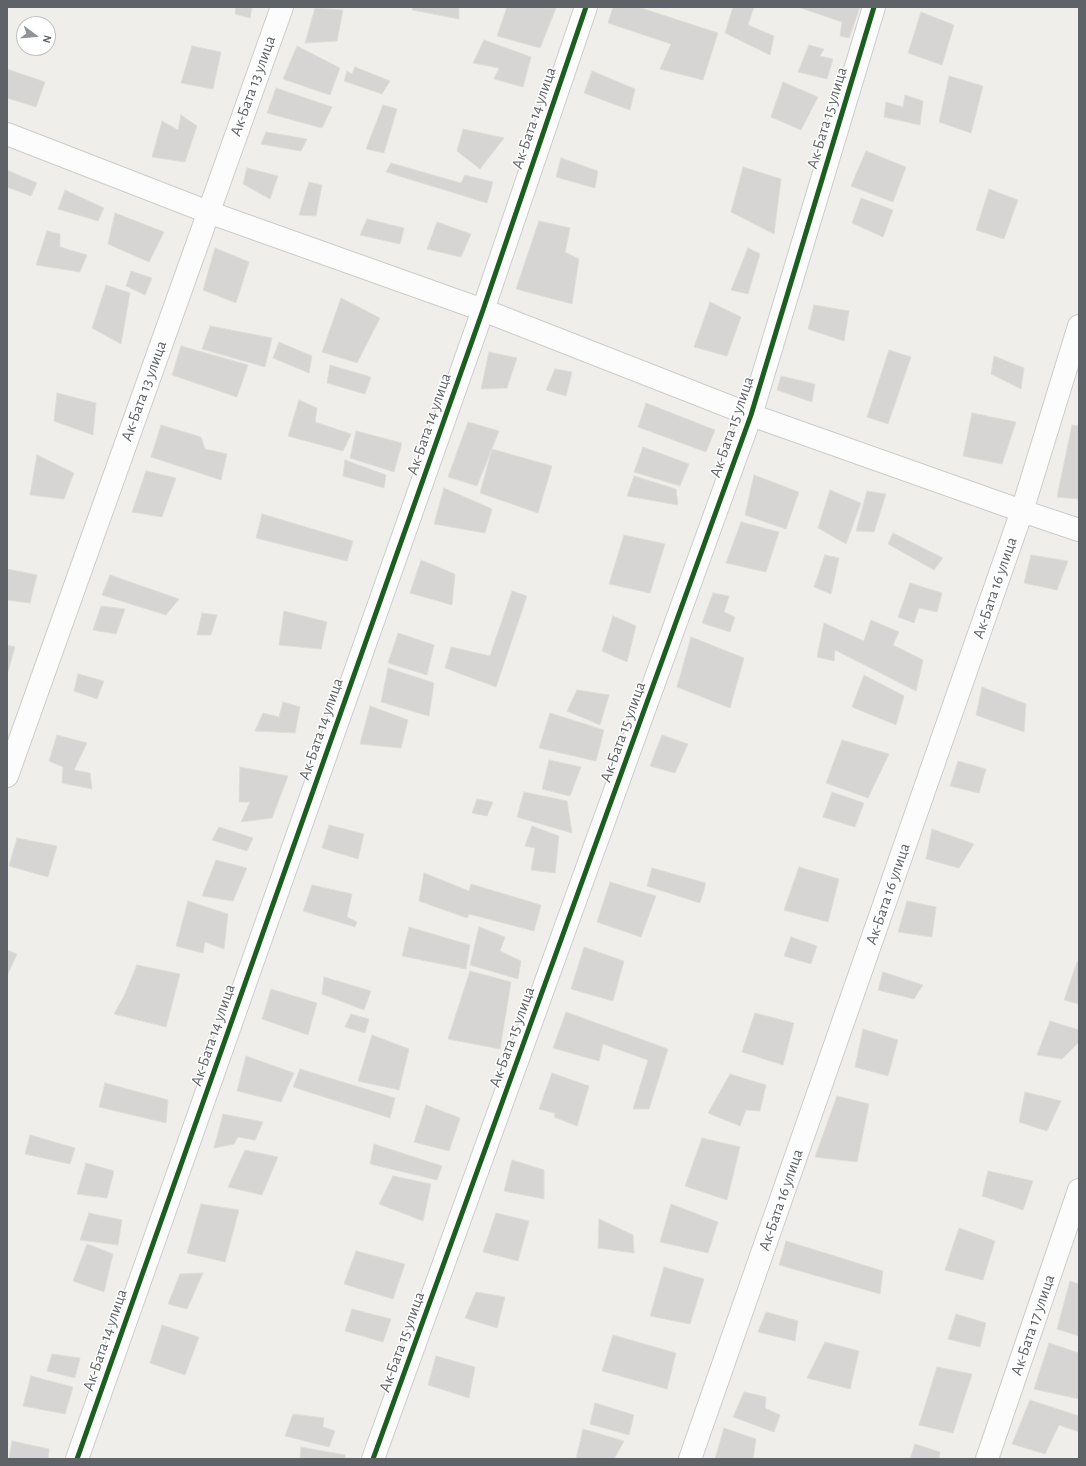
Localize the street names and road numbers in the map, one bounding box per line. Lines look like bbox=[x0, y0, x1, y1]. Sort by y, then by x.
street label: Ак-Бата 13 улица bbox=[226, 33, 280, 139]
street label: Ак-Бата 14 улица bbox=[508, 65, 560, 171]
street label: Ак-Бата 15 улица bbox=[802, 65, 852, 171]
street label: Ак-Бата 13 улица bbox=[117, 338, 171, 444]
street label: Ак-Бата 14 улица bbox=[403, 371, 455, 477]
street label: Ак-Бата 15 улица bbox=[706, 374, 758, 480]
street label: Ак-Бата 16 улица bbox=[969, 535, 1021, 641]
street label: Ак-Бата 14 улица bbox=[295, 676, 347, 782]
street label: Ак-Бата 15 улица bbox=[596, 679, 650, 785]
street label: Ак-Бата 16 улица bbox=[862, 841, 914, 947]
street label: Ак-Бата 14 улица bbox=[187, 982, 239, 1088]
street label: Ак-Бата 15 улица bbox=[485, 984, 539, 1090]
street label: Ак-Бата 16 улица bbox=[755, 1147, 807, 1253]
street label: Ак-Бата 17 улица bbox=[1007, 1272, 1059, 1378]
street label: Ак-Бата 14 улица bbox=[79, 1287, 131, 1393]
street label: Ак-Бата 15 улица bbox=[375, 1289, 429, 1395]

